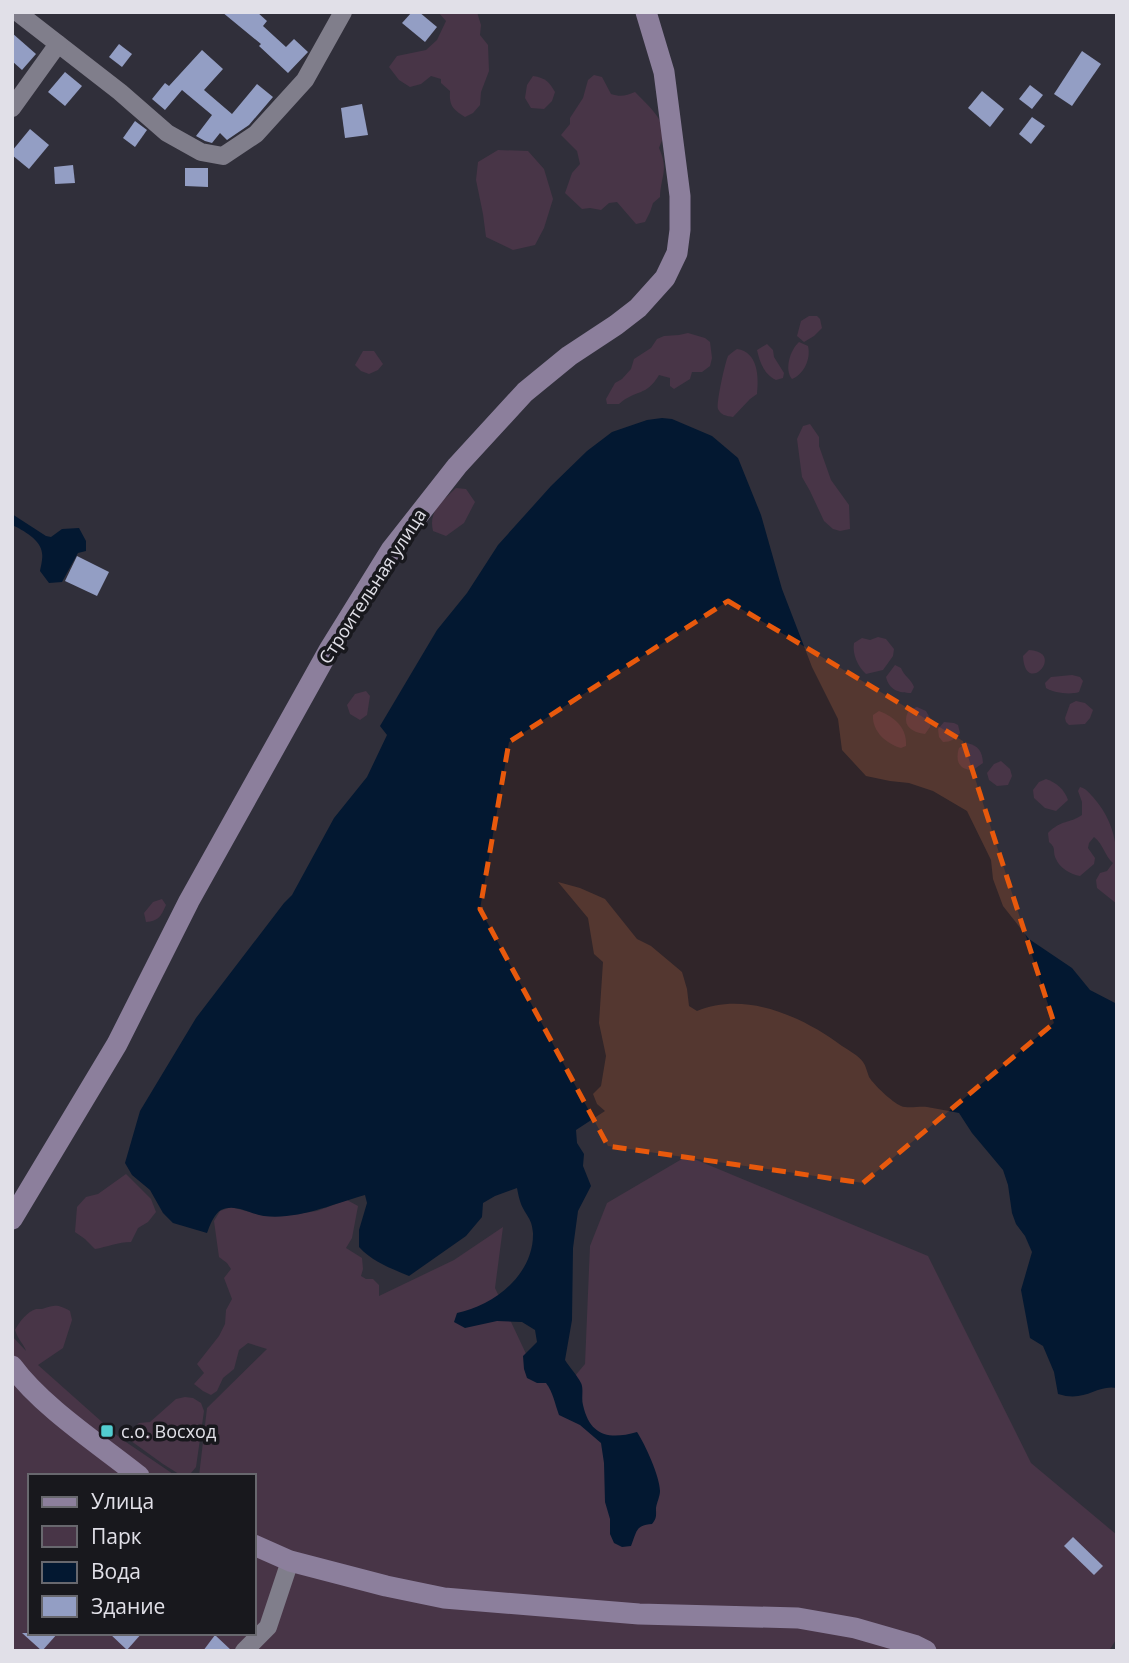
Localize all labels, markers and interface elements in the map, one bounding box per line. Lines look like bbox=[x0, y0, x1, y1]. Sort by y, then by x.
street label: Строительная улица bbox=[313, 504, 431, 668]
place label: с.о. Восход bbox=[121, 1419, 216, 1443]
marker: с.о. Восход bbox=[99, 1423, 115, 1439]
legend bbox=[28, 1474, 256, 1635]
text: Улица bbox=[91, 1487, 154, 1515]
text: Парк bbox=[91, 1522, 142, 1550]
text: Вода bbox=[91, 1557, 141, 1585]
text: Здание bbox=[91, 1592, 165, 1620]

